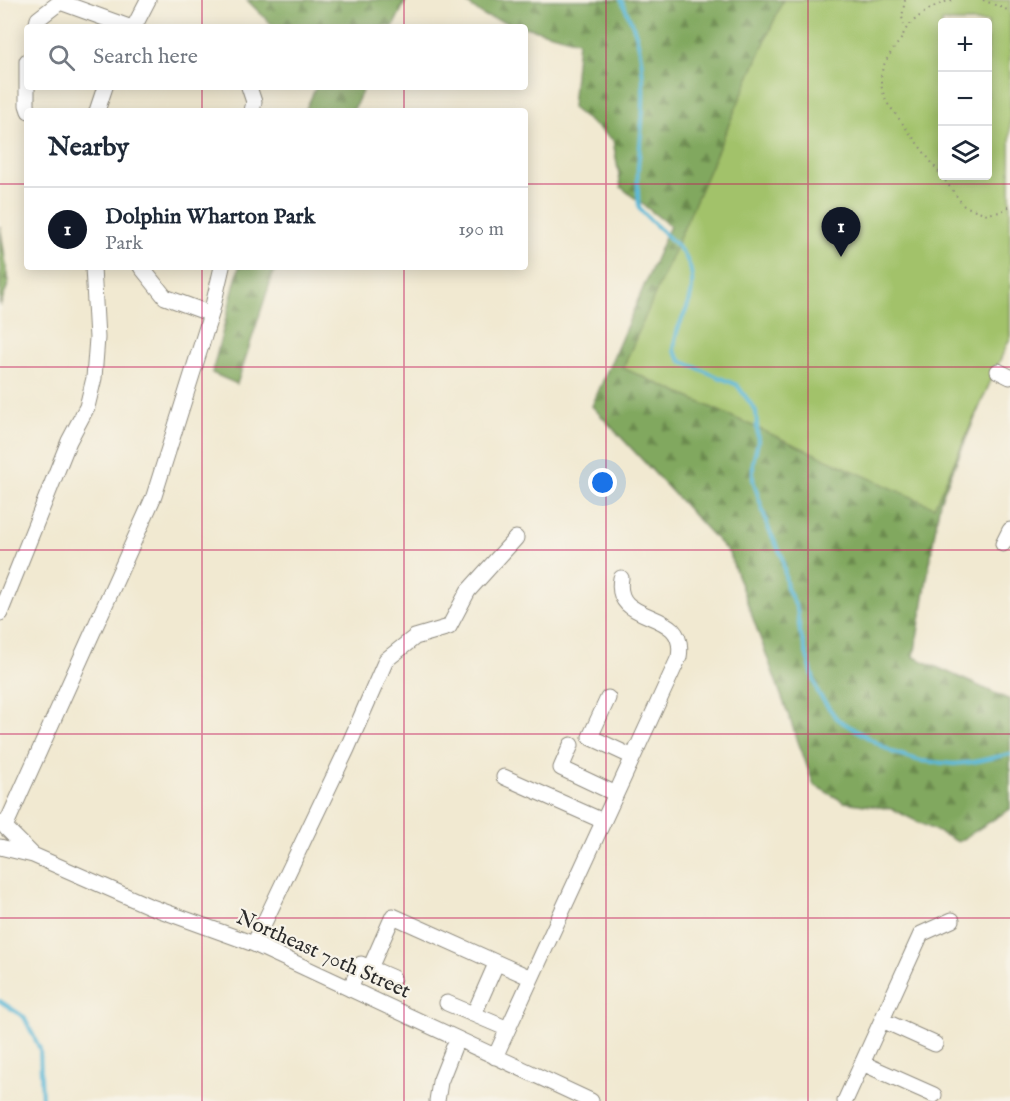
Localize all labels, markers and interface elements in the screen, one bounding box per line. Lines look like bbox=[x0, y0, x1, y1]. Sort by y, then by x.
map controls bbox=[938, 18, 992, 180]
button: + bbox=[938, 18, 992, 72]
search box bbox=[24, 24, 528, 90]
icon: search bbox=[45, 41, 78, 74]
text: Search here bbox=[93, 43, 198, 71]
button: − bbox=[938, 72, 992, 126]
button: layers bbox=[938, 126, 992, 180]
text: Nearby bbox=[48, 131, 129, 164]
text: Dolphin Wharton Park bbox=[105, 203, 315, 231]
pin: 1 bbox=[822, 208, 860, 257]
text: 1 bbox=[64, 217, 71, 242]
text: 190 m bbox=[458, 217, 504, 242]
text: Park bbox=[105, 231, 143, 256]
your location bbox=[588, 468, 617, 497]
street label: Northeast 70th Street bbox=[232, 904, 414, 1006]

